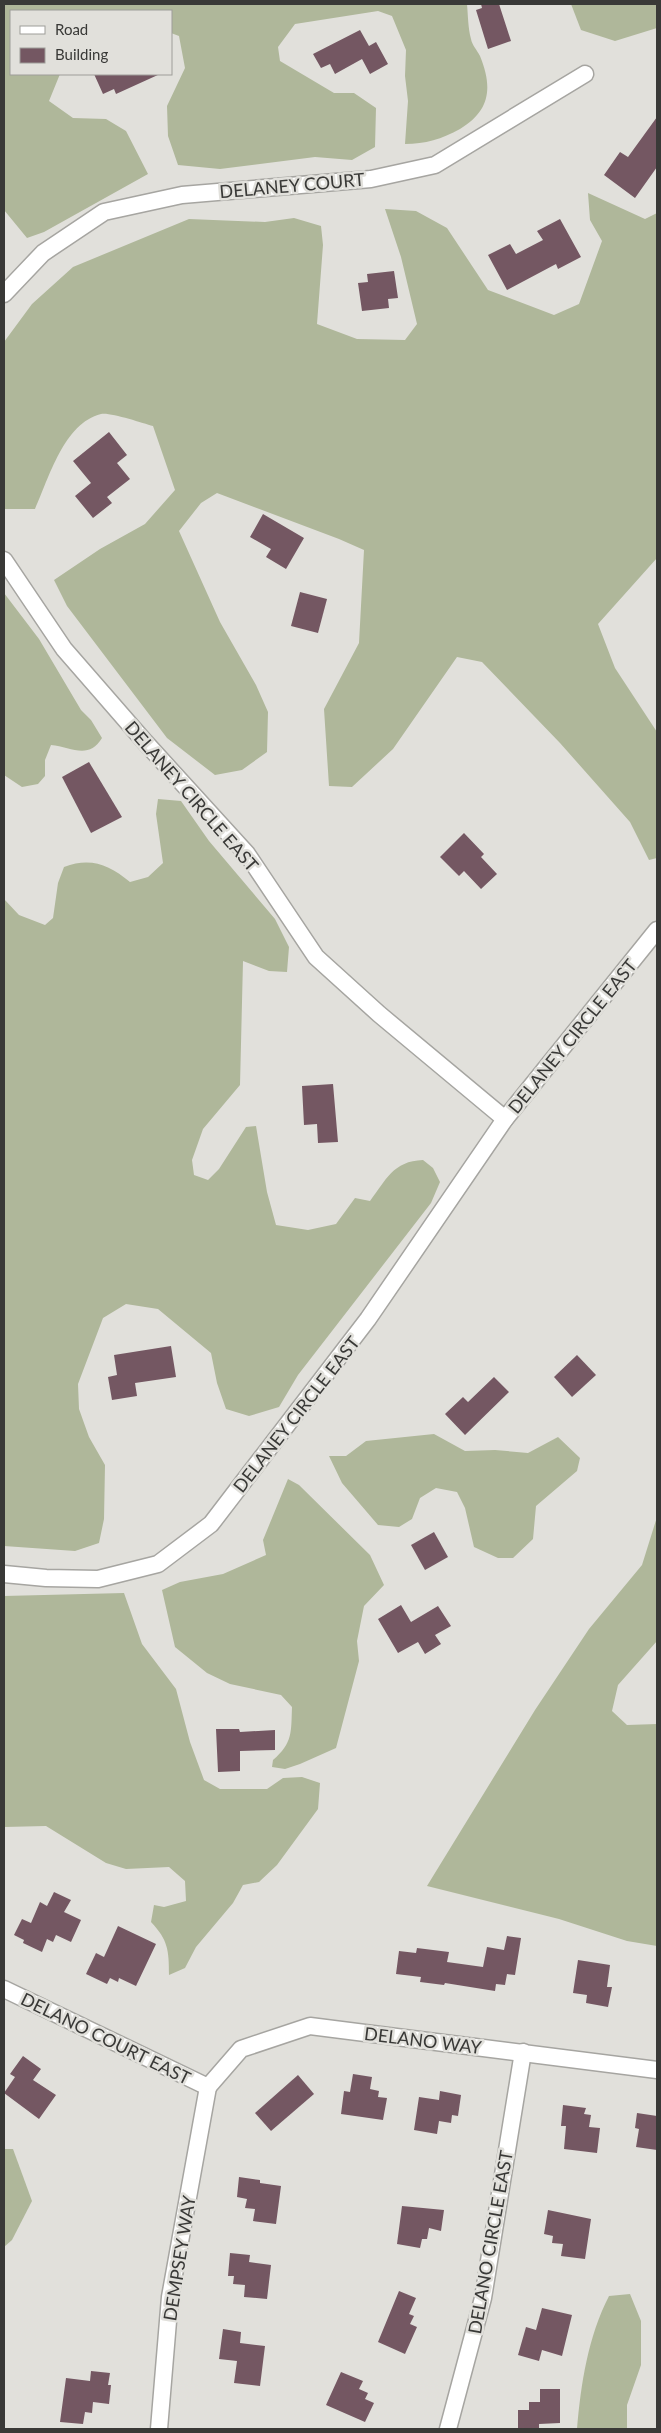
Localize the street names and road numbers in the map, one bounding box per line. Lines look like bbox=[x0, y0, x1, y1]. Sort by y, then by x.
street label: DELANEY COURT bbox=[218, 168, 366, 202]
street label: DELANEY CIRCLE EAST bbox=[121, 716, 264, 876]
street label: DELANEY CIRCLE EAST bbox=[503, 954, 641, 1118]
street label: DELANEY CIRCLE EAST bbox=[228, 1331, 364, 1497]
street label: DELANO COURT EAST bbox=[17, 1987, 195, 2089]
street label: DELANO WAY bbox=[363, 2022, 484, 2058]
street label: DELANO CIRCLE EAST bbox=[463, 2148, 517, 2335]
street label: DEMPSEY WAY bbox=[158, 2193, 200, 2322]

